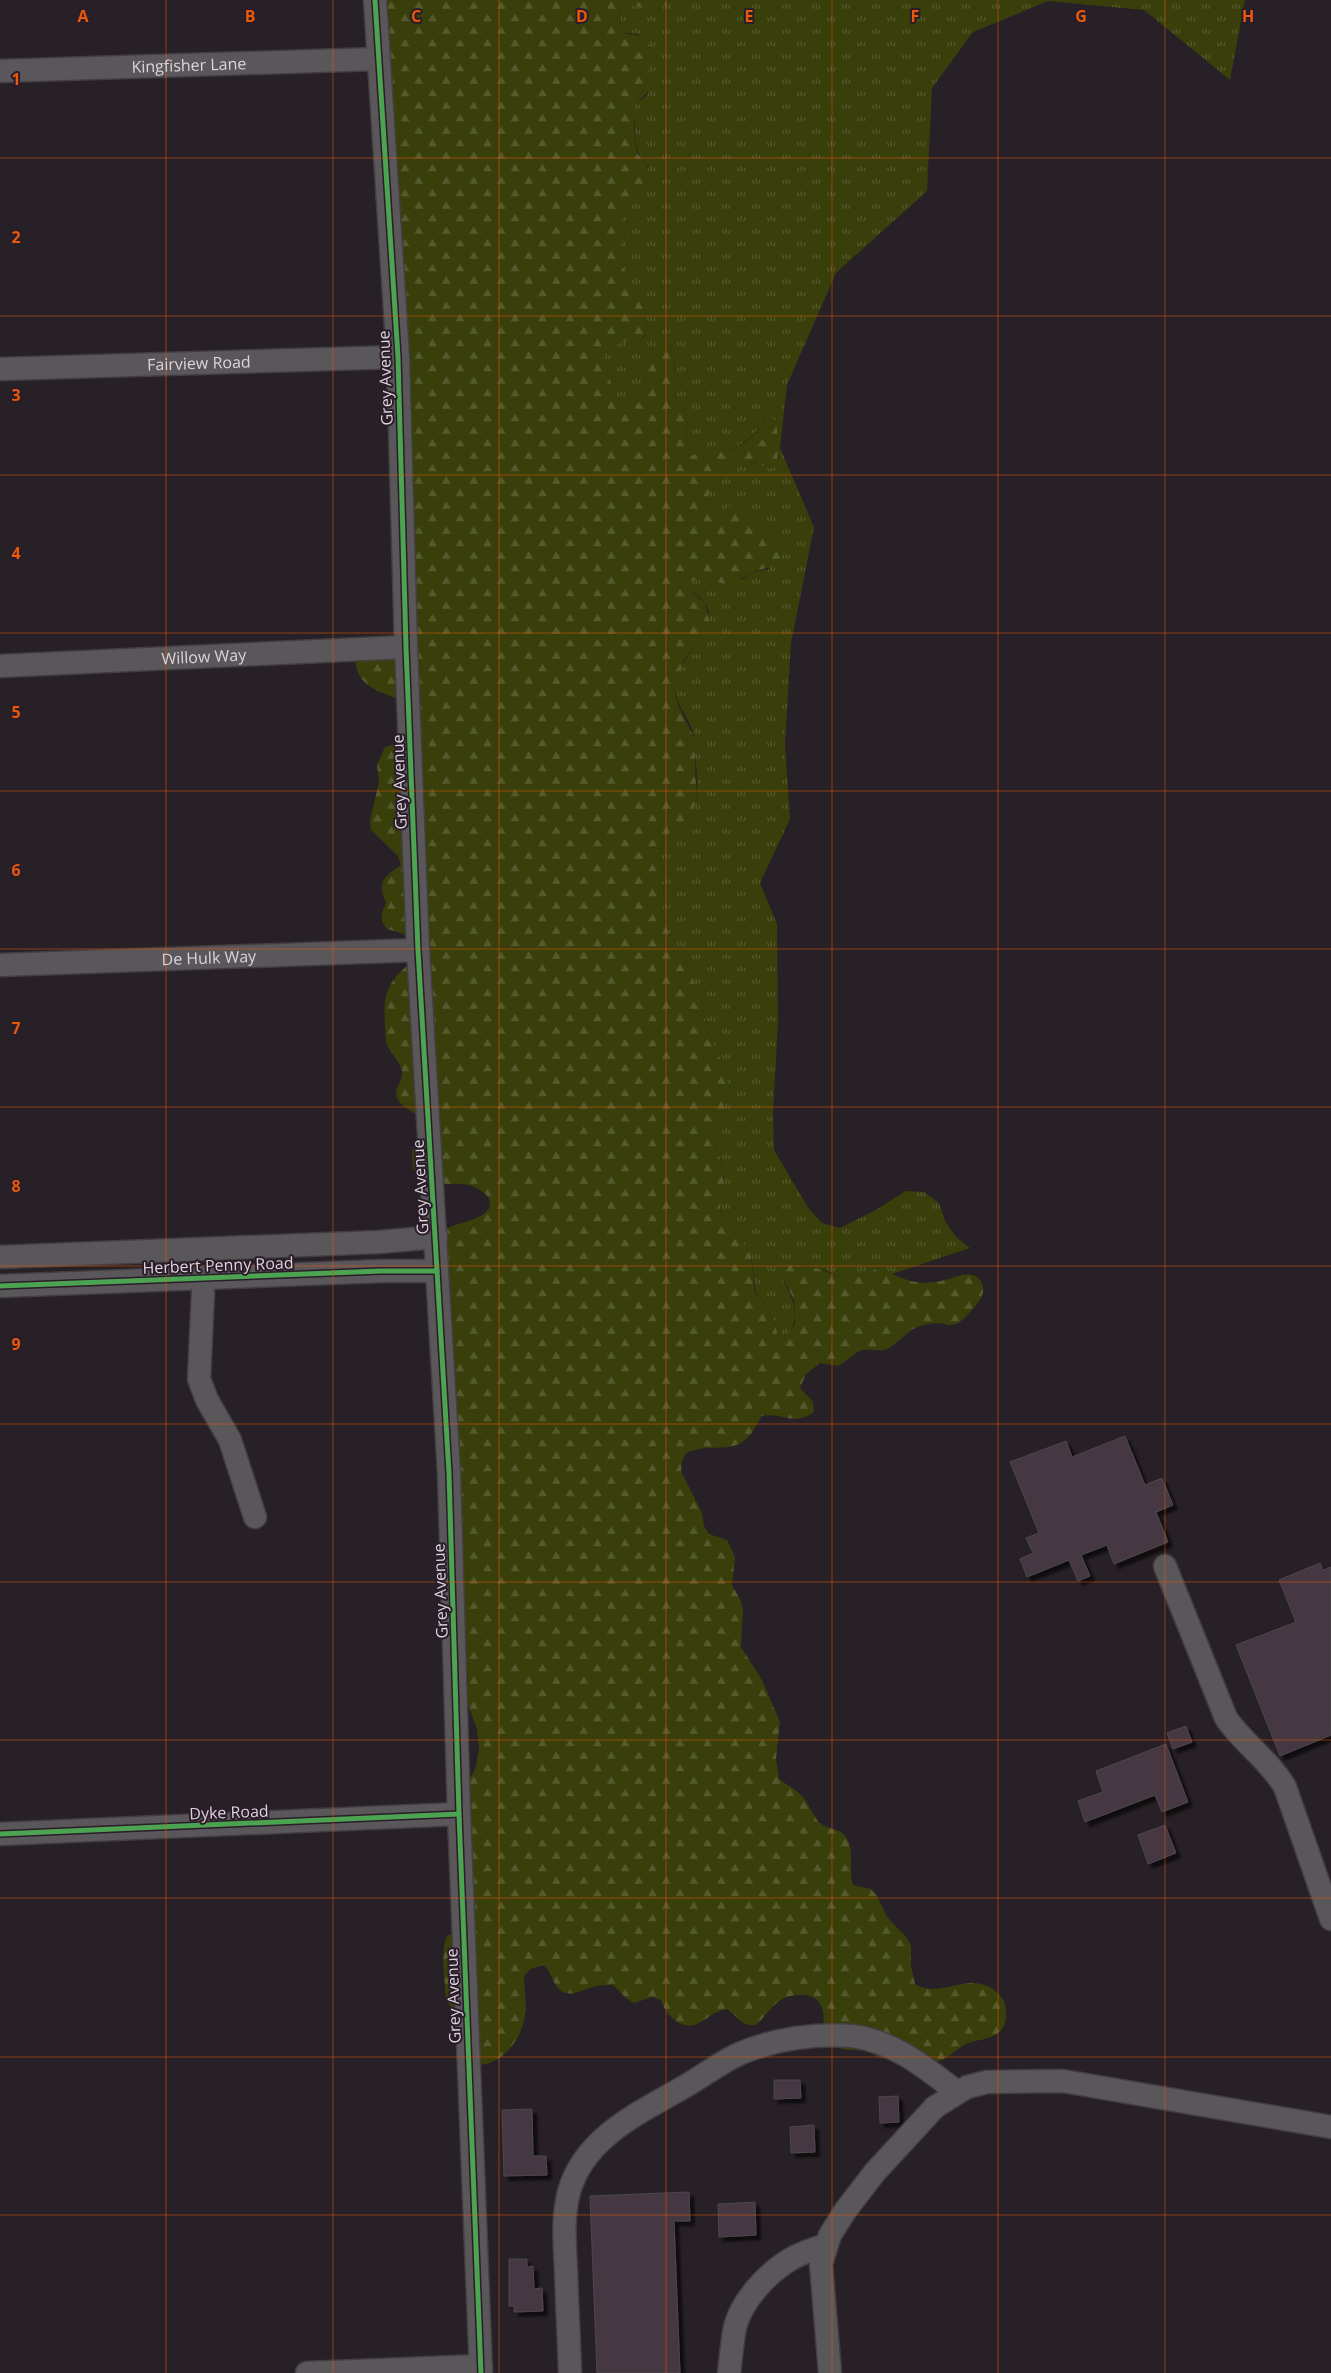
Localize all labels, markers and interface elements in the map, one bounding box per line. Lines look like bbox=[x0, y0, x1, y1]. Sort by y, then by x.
text: A bbox=[77, 5, 89, 27]
text: B bbox=[245, 5, 255, 27]
text: C bbox=[411, 5, 421, 27]
text: D bbox=[576, 5, 588, 27]
text: E bbox=[745, 5, 754, 27]
text: F bbox=[911, 5, 919, 27]
text: G bbox=[1075, 5, 1087, 27]
text: H bbox=[1242, 5, 1254, 27]
street label: Kingfisher Lane bbox=[131, 52, 247, 78]
text: 1 bbox=[11, 68, 21, 90]
text: 2 bbox=[11, 226, 21, 248]
street label: Grey Avenue bbox=[372, 330, 398, 426]
street label: Fairview Road bbox=[147, 350, 251, 376]
text: 3 bbox=[11, 384, 21, 406]
text: 4 bbox=[11, 542, 21, 564]
street label: Willow Way bbox=[161, 643, 248, 669]
text: 5 bbox=[11, 701, 21, 723]
street label: Grey Avenue bbox=[386, 734, 412, 830]
text: 6 bbox=[11, 859, 21, 881]
street label: De Hulk Way bbox=[161, 945, 258, 970]
text: 7 bbox=[11, 1017, 21, 1039]
street label: Grey Avenue bbox=[407, 1139, 433, 1235]
text: 8 bbox=[11, 1175, 21, 1197]
street label: Herbert Penny Road bbox=[142, 1251, 294, 1279]
text: 9 bbox=[11, 1333, 21, 1355]
street label: Grey Avenue bbox=[427, 1543, 453, 1639]
street label: Dyke Road bbox=[189, 1800, 269, 1824]
street label: Grey Avenue bbox=[440, 1948, 466, 2044]

